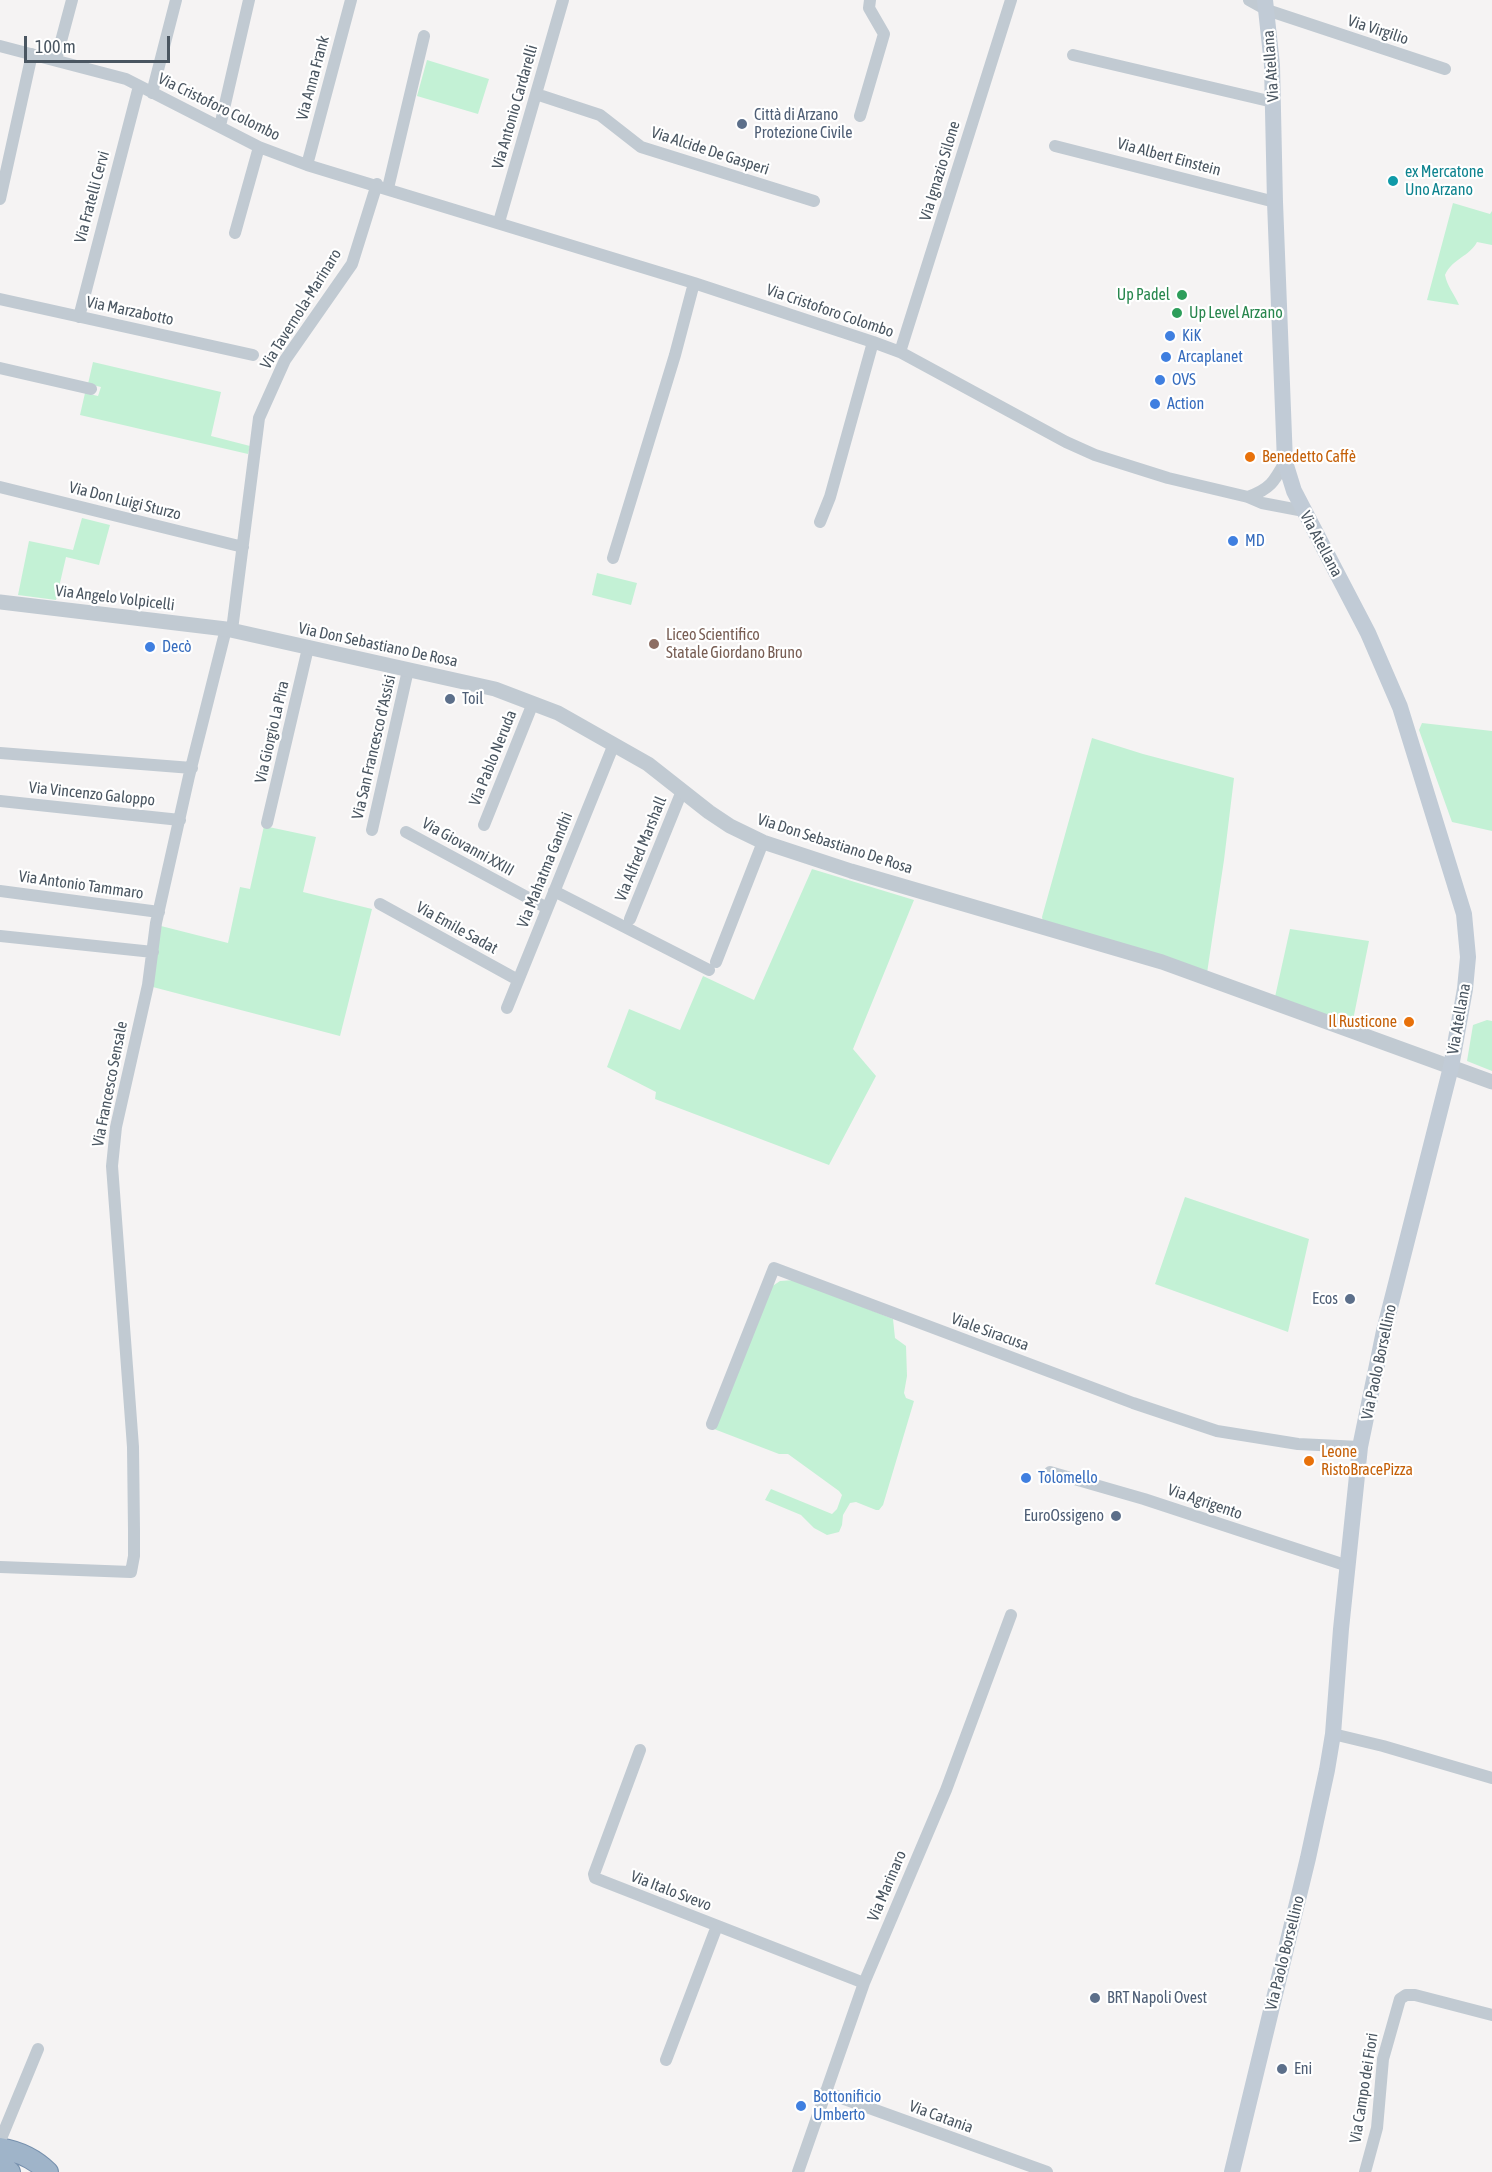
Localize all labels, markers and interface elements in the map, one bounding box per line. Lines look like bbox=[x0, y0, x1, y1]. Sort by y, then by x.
street label: Via Virgilio bbox=[1345, 11, 1411, 49]
scale bar bbox=[27, 24, 172, 62]
street label: Via Atellana bbox=[1259, 30, 1283, 102]
street label: Via Anna Frank bbox=[292, 34, 334, 122]
text: 100 m bbox=[35, 36, 76, 57]
street label: Via Antonio Cardarelli bbox=[488, 43, 542, 171]
street label: Via Cristoforo Colombo bbox=[155, 69, 283, 145]
place label: Città di Arzano Protezione Civile bbox=[754, 105, 852, 143]
marker: Città di Arzano Protezione Civile bbox=[735, 117, 749, 131]
street label: Via Ignazio Silone bbox=[916, 119, 964, 223]
street label: Via Alcide De Gasperi bbox=[649, 123, 771, 179]
street label: Via Albert Einstein bbox=[1115, 134, 1223, 180]
street label: Via Fratelli Cervi bbox=[70, 149, 114, 245]
place label: ex Mercatone Uno Arzano bbox=[1405, 162, 1484, 200]
marker: ex Mercatone Uno Arzano bbox=[1386, 174, 1400, 188]
street label: Via Tavernola-Marinaro bbox=[256, 245, 346, 373]
street label: Via Cristoforo Colombo bbox=[764, 280, 896, 342]
place label: Up Padel bbox=[1117, 285, 1170, 305]
marker: Up Padel bbox=[1175, 288, 1189, 302]
street label: Via Marzabotto bbox=[85, 292, 175, 330]
place label: Up Level Arzano bbox=[1189, 303, 1283, 323]
marker: Up Level Arzano bbox=[1170, 306, 1184, 320]
place label: KiK bbox=[1182, 326, 1201, 346]
marker: KiK bbox=[1163, 329, 1177, 343]
place label: Arcaplanet bbox=[1178, 347, 1243, 367]
marker: Arcaplanet bbox=[1159, 350, 1173, 364]
place label: OVS bbox=[1172, 370, 1196, 390]
marker: OVS bbox=[1153, 373, 1167, 387]
place label: Action bbox=[1167, 394, 1204, 414]
marker: Action bbox=[1148, 397, 1162, 411]
place label: Benedetto Caffè bbox=[1262, 447, 1356, 467]
marker: Benedetto Caffè bbox=[1243, 450, 1257, 464]
street label: Via Don Luigi Sturzo bbox=[67, 478, 183, 524]
street label: Via Atellana bbox=[1296, 508, 1346, 580]
place label: MD bbox=[1245, 531, 1265, 551]
marker: MD bbox=[1226, 534, 1240, 548]
street label: Via Angelo Volpicelli bbox=[54, 581, 176, 615]
street label: Via Don Sebastiano De Rosa bbox=[297, 619, 459, 671]
place label: Liceo Scientifico Statale Giordano Bruno bbox=[666, 625, 803, 663]
place label: Decò bbox=[162, 637, 192, 657]
marker: Liceo Scientifico Statale Giordano Bruno bbox=[647, 637, 661, 651]
marker: Decò bbox=[143, 640, 157, 654]
street label: Via San Francesco d'Assisi bbox=[348, 673, 400, 821]
street label: Via Giorgio La Pira bbox=[251, 679, 293, 785]
place label: Toil bbox=[462, 689, 484, 709]
marker: Toil bbox=[443, 692, 457, 706]
street label: Via Pablo Neruda bbox=[465, 707, 521, 809]
street label: Via Vincenzo Galoppo bbox=[28, 778, 156, 810]
street label: Via Alfred Marshall bbox=[611, 794, 671, 904]
street label: Via Mahatma Gandhi bbox=[513, 809, 577, 931]
street label: Via Don Sebastiano De Rosa bbox=[755, 810, 915, 878]
street label: Via Giovanni XXIII bbox=[418, 814, 518, 880]
street label: Via Antonio Tammaro bbox=[17, 867, 145, 903]
street label: Via Emile Sadat bbox=[413, 898, 501, 958]
street label: Via Atellana bbox=[1443, 982, 1475, 1056]
place label: Il Rusticone bbox=[1328, 1012, 1397, 1032]
marker: Il Rusticone bbox=[1402, 1015, 1416, 1029]
street label: Via Francesco Sensale bbox=[88, 1020, 132, 1148]
place label: Ecos bbox=[1312, 1289, 1338, 1309]
marker: Ecos bbox=[1343, 1292, 1357, 1306]
street label: Via Paolo Borsellino bbox=[1357, 1302, 1401, 1422]
street label: Viale Siracusa bbox=[948, 1309, 1032, 1355]
place label: Leone RistoBracePizza bbox=[1321, 1442, 1413, 1480]
marker: Leone RistoBracePizza bbox=[1302, 1454, 1316, 1468]
place label: Tolomello bbox=[1038, 1468, 1098, 1488]
marker: Tolomello bbox=[1019, 1471, 1033, 1485]
street label: Via Agrigento bbox=[1165, 1480, 1245, 1524]
place label: EuroOssigeno bbox=[1024, 1506, 1104, 1526]
marker: EuroOssigeno bbox=[1109, 1509, 1123, 1523]
street label: Via Marinaro bbox=[863, 1848, 911, 1924]
street label: Via Italo Svevo bbox=[628, 1867, 714, 1915]
street label: Via Paolo Borsellino bbox=[1261, 1894, 1309, 2012]
place label: BRT Napoli Ovest bbox=[1107, 1988, 1207, 2008]
marker: BRT Napoli Ovest bbox=[1088, 1991, 1102, 2005]
street label: Via Campo dei Fiori bbox=[1346, 2031, 1382, 2145]
place label: Eni bbox=[1294, 2059, 1312, 2079]
marker: Eni bbox=[1275, 2062, 1289, 2076]
place label: Bottonificio Umberto bbox=[813, 2087, 881, 2125]
street label: Via Catania bbox=[906, 2097, 976, 2137]
marker: Bottonificio Umberto bbox=[794, 2099, 808, 2113]

